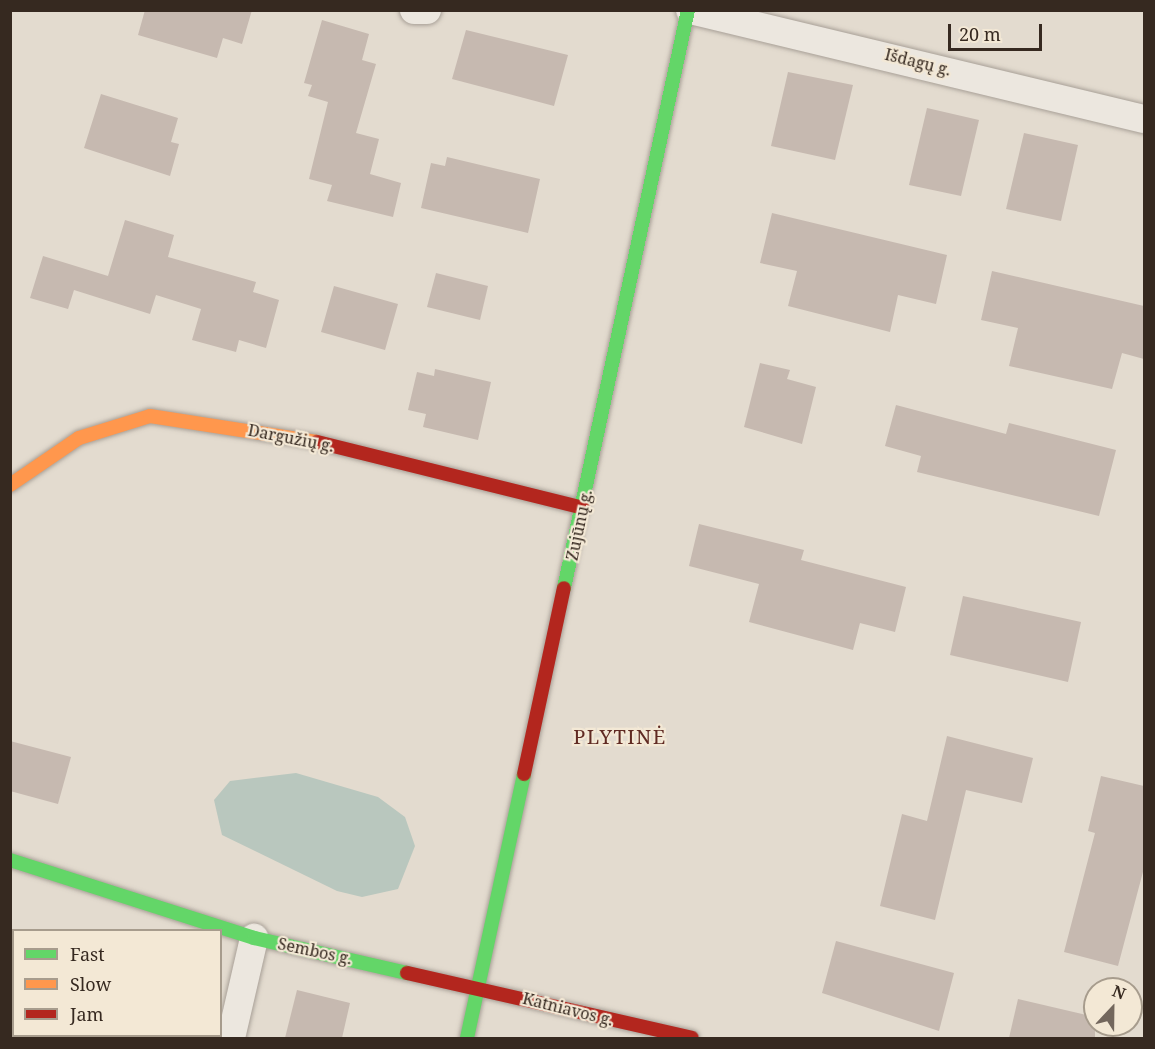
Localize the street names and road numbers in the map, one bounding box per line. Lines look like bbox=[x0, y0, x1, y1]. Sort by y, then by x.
street label: Išdagų g. bbox=[883, 45, 953, 79]
street label: Dargužių g. bbox=[246, 420, 336, 456]
street label: Zujūnų g. bbox=[562, 488, 596, 562]
street label: Sembos g. bbox=[276, 934, 354, 968]
street label: Katniavos g. bbox=[521, 988, 615, 1030]

